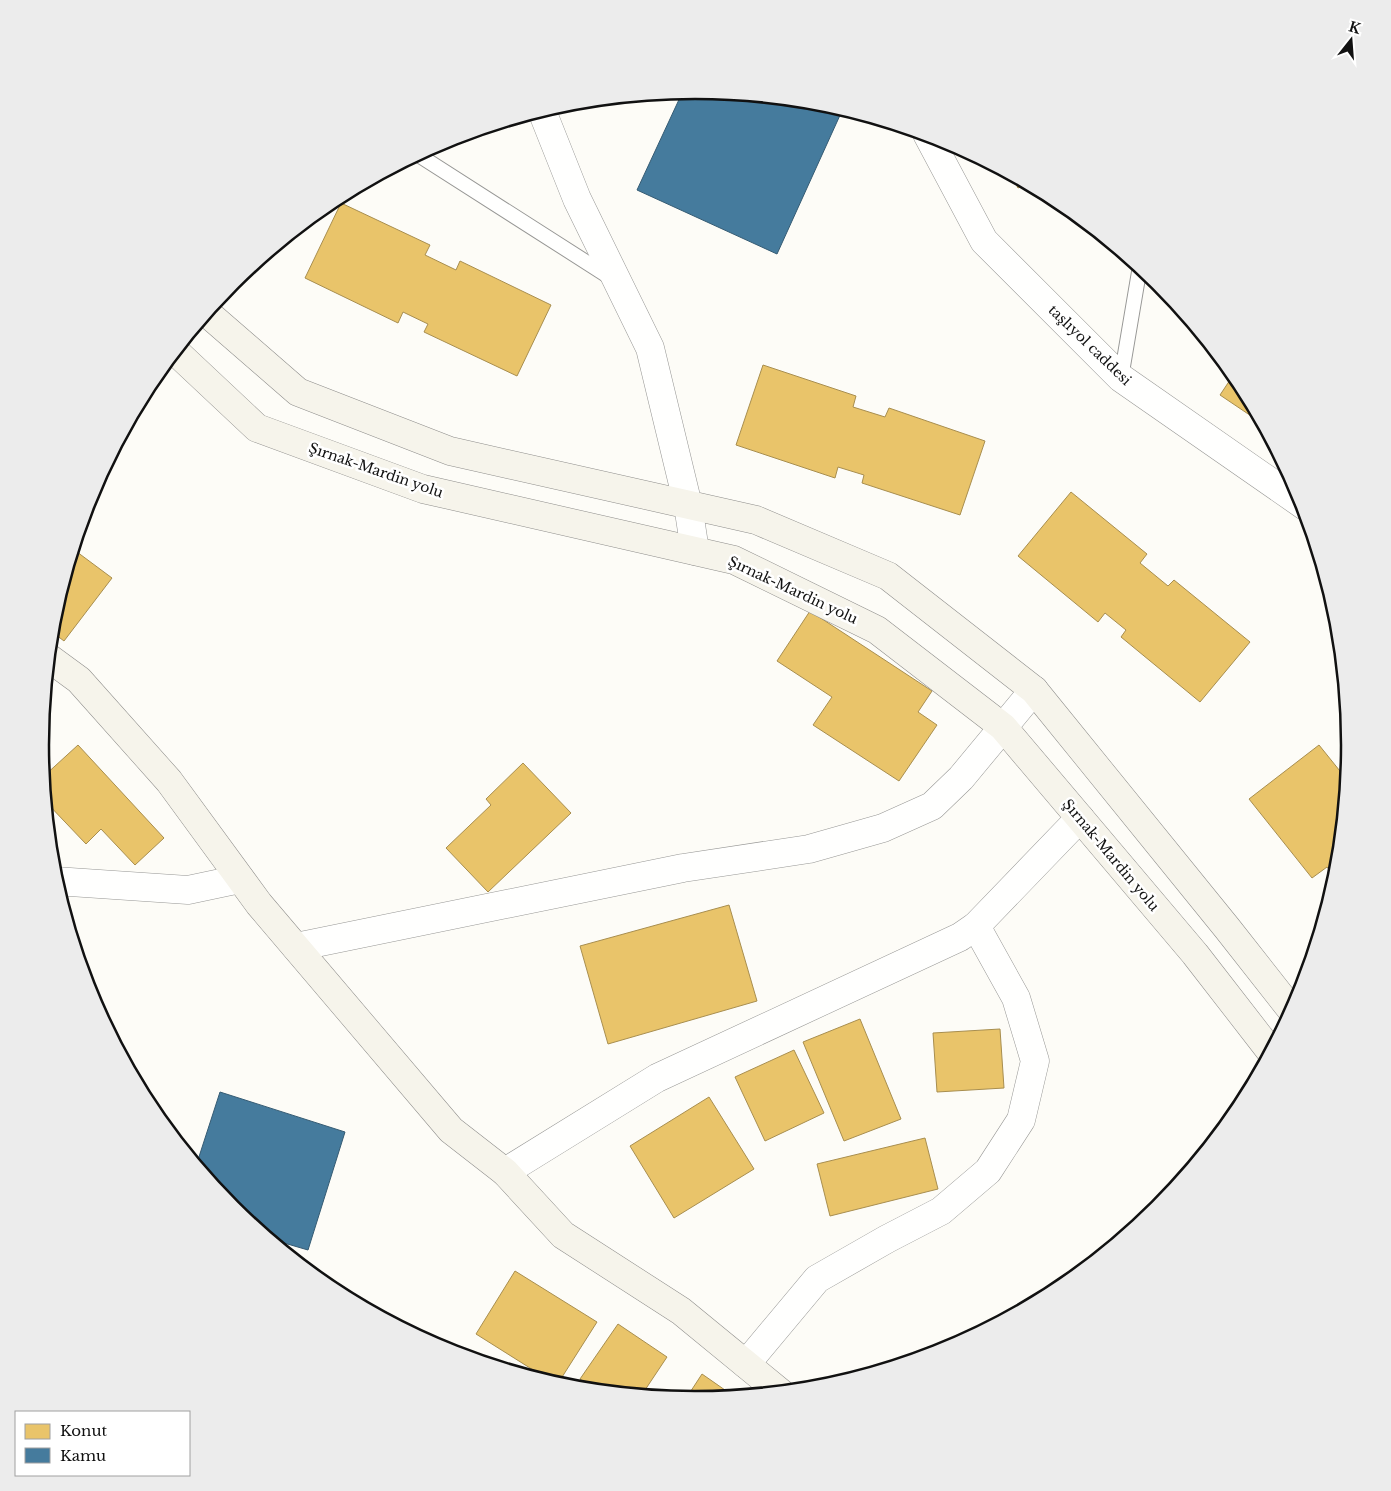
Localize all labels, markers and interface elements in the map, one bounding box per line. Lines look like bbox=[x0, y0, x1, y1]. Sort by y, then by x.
north arrow bbox=[1326, 15, 1376, 65]
text: K bbox=[1347, 17, 1363, 38]
street label: taşlıyol caddesi bbox=[1045, 301, 1135, 389]
street label: Şırnak-Mardin yolu bbox=[306, 439, 446, 502]
street label: Şırnak-Mardin yolu bbox=[725, 552, 861, 628]
street label: Şırnak-Mardin yolu bbox=[1059, 795, 1164, 915]
legend bbox=[15, 1411, 190, 1476]
text: Konut bbox=[60, 1421, 107, 1440]
text: Kamu bbox=[60, 1446, 106, 1465]

